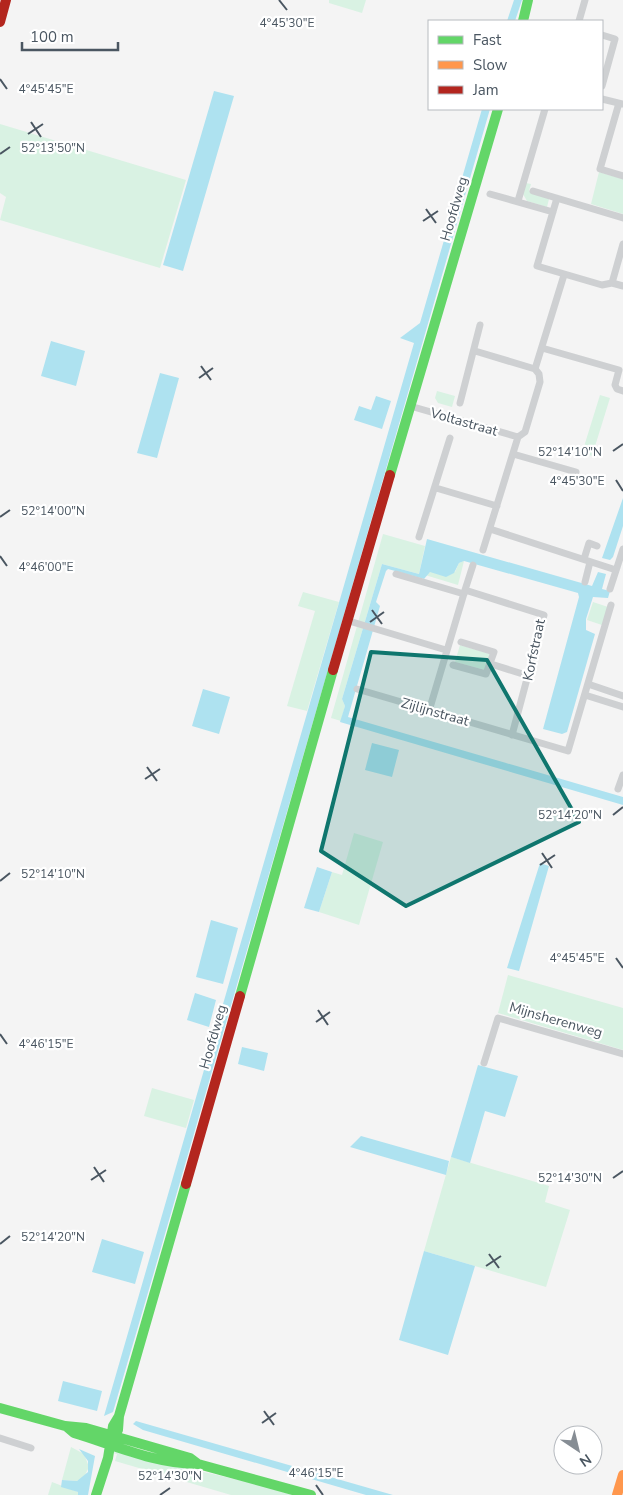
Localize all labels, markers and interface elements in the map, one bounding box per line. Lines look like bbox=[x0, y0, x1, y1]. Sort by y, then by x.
text: 4°45'30"E bbox=[260, 15, 314, 31]
scale bar bbox=[22, 20, 119, 52]
legend bbox=[428, 20, 603, 110]
text: 100 m bbox=[30, 27, 74, 47]
text: Fast bbox=[473, 30, 502, 50]
text: Slow bbox=[473, 55, 508, 75]
text: Jam bbox=[472, 80, 499, 100]
text: 4°45'45"E bbox=[19, 81, 73, 97]
text: 52°13'50"N bbox=[21, 140, 85, 156]
street label: Hoofdweg bbox=[436, 175, 472, 243]
street label: Voltastraat bbox=[427, 403, 500, 441]
text: 52°14'10"N bbox=[538, 444, 602, 460]
text: 4°45'30"E bbox=[550, 473, 604, 489]
text: 52°14'00"N bbox=[21, 503, 85, 519]
text: 4°46'00"E bbox=[19, 559, 73, 575]
street label: Korfstraat bbox=[518, 617, 550, 683]
street label: Zijlijnstraat bbox=[399, 693, 471, 731]
text: 52°14'20"N bbox=[538, 807, 602, 823]
text: 52°14'10"N bbox=[21, 866, 85, 882]
text: 4°45'45"E bbox=[550, 950, 604, 966]
street label: Mijnsherenweg bbox=[507, 998, 605, 1042]
street label: Hoofdweg bbox=[195, 1003, 231, 1071]
text: 4°46'15"E bbox=[19, 1036, 73, 1052]
text: 52°14'30"N bbox=[538, 1170, 602, 1186]
text: 52°14'20"N bbox=[21, 1229, 85, 1245]
north arrow bbox=[553, 1425, 603, 1475]
text: N bbox=[575, 1449, 595, 1471]
text: 4°46'15"E bbox=[289, 1465, 343, 1481]
text: 52°14'30"N bbox=[138, 1468, 202, 1484]

